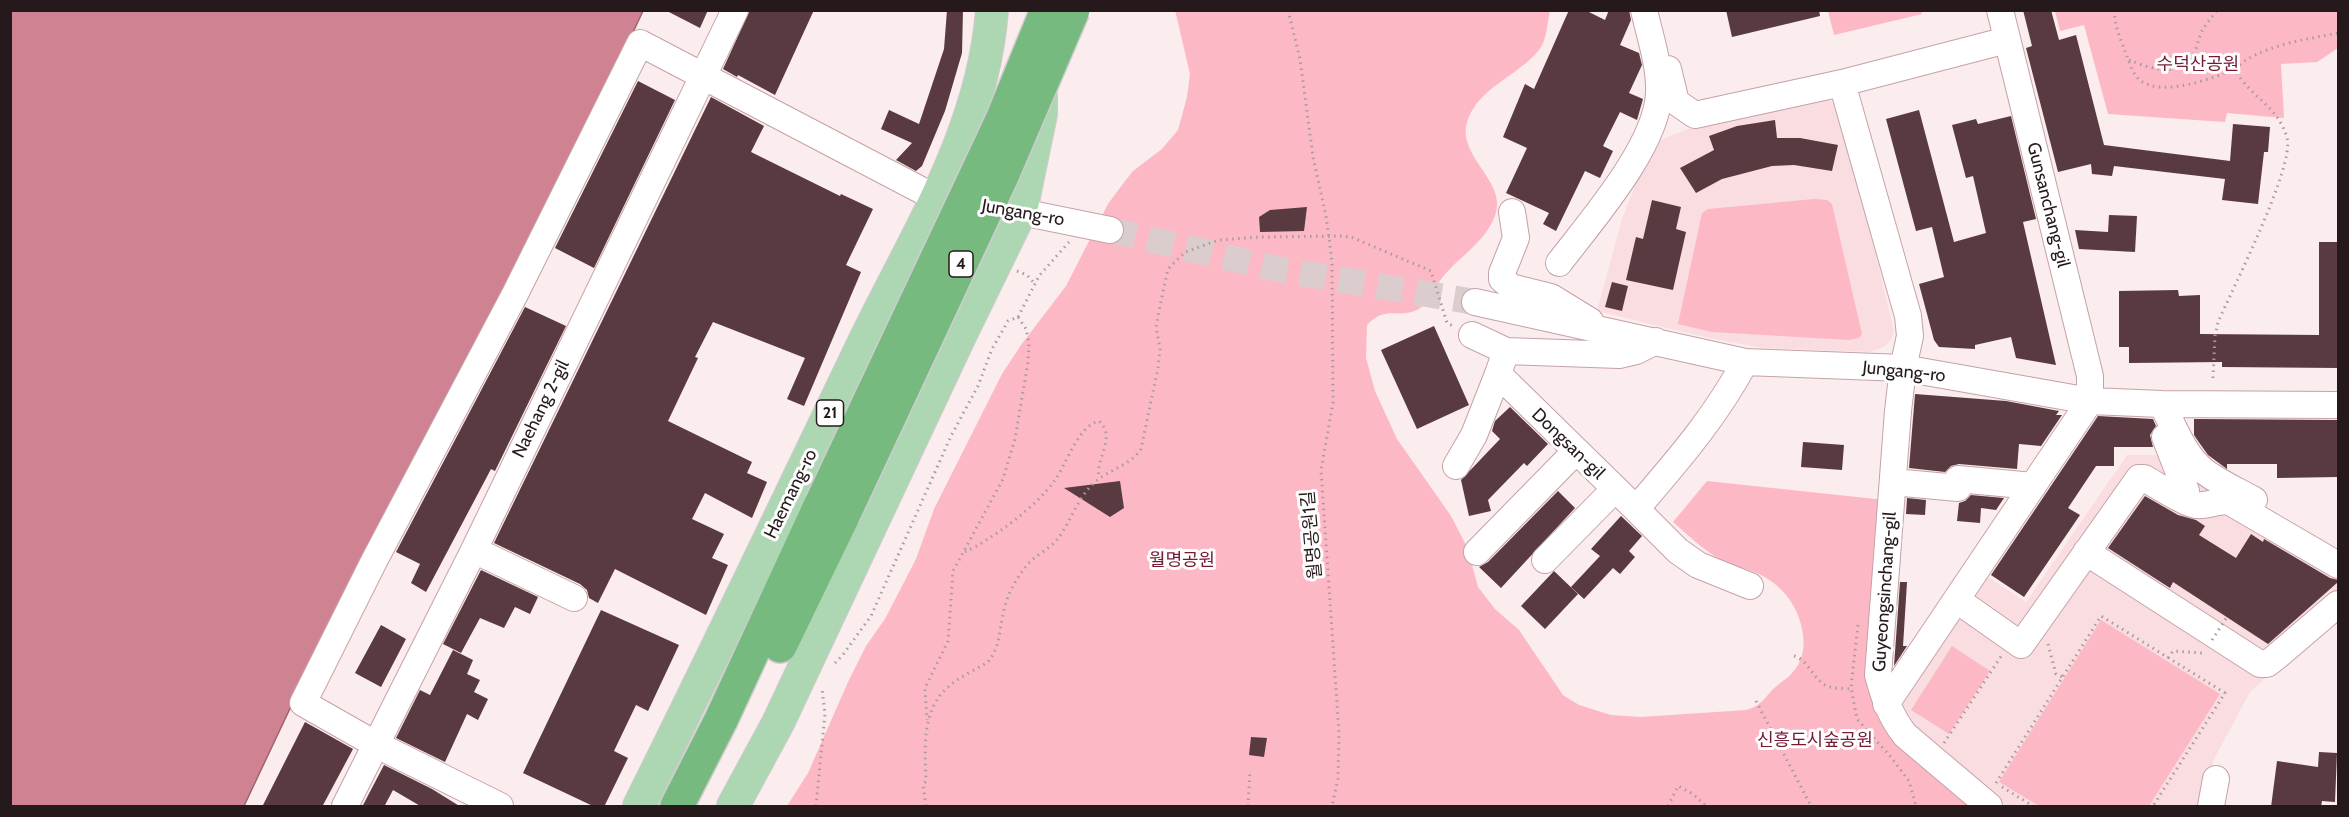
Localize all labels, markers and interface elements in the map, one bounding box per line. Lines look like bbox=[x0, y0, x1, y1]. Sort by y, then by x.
park label: 수덕산공원 bbox=[2157, 54, 2239, 76]
street label: Gunsanchang-gil bbox=[2022, 140, 2074, 270]
street label: Jungang-ro bbox=[980, 195, 1066, 231]
road number: 4 bbox=[949, 251, 973, 277]
street label: Naehang 2-gil bbox=[508, 357, 574, 461]
street label: Jungang-ro bbox=[1861, 357, 1947, 387]
road number: 21 bbox=[816, 400, 844, 426]
street label: Dongsan-gil bbox=[1527, 404, 1609, 484]
street label: Haemang-ro bbox=[760, 446, 822, 542]
street label: 월명공원1길 bbox=[1297, 490, 1327, 580]
street label: Guyeongsinchang-gil bbox=[1869, 511, 1901, 673]
park label: 월명공원 bbox=[1149, 550, 1215, 572]
park label: 신흥도시숲공원 bbox=[1757, 730, 1873, 752]

